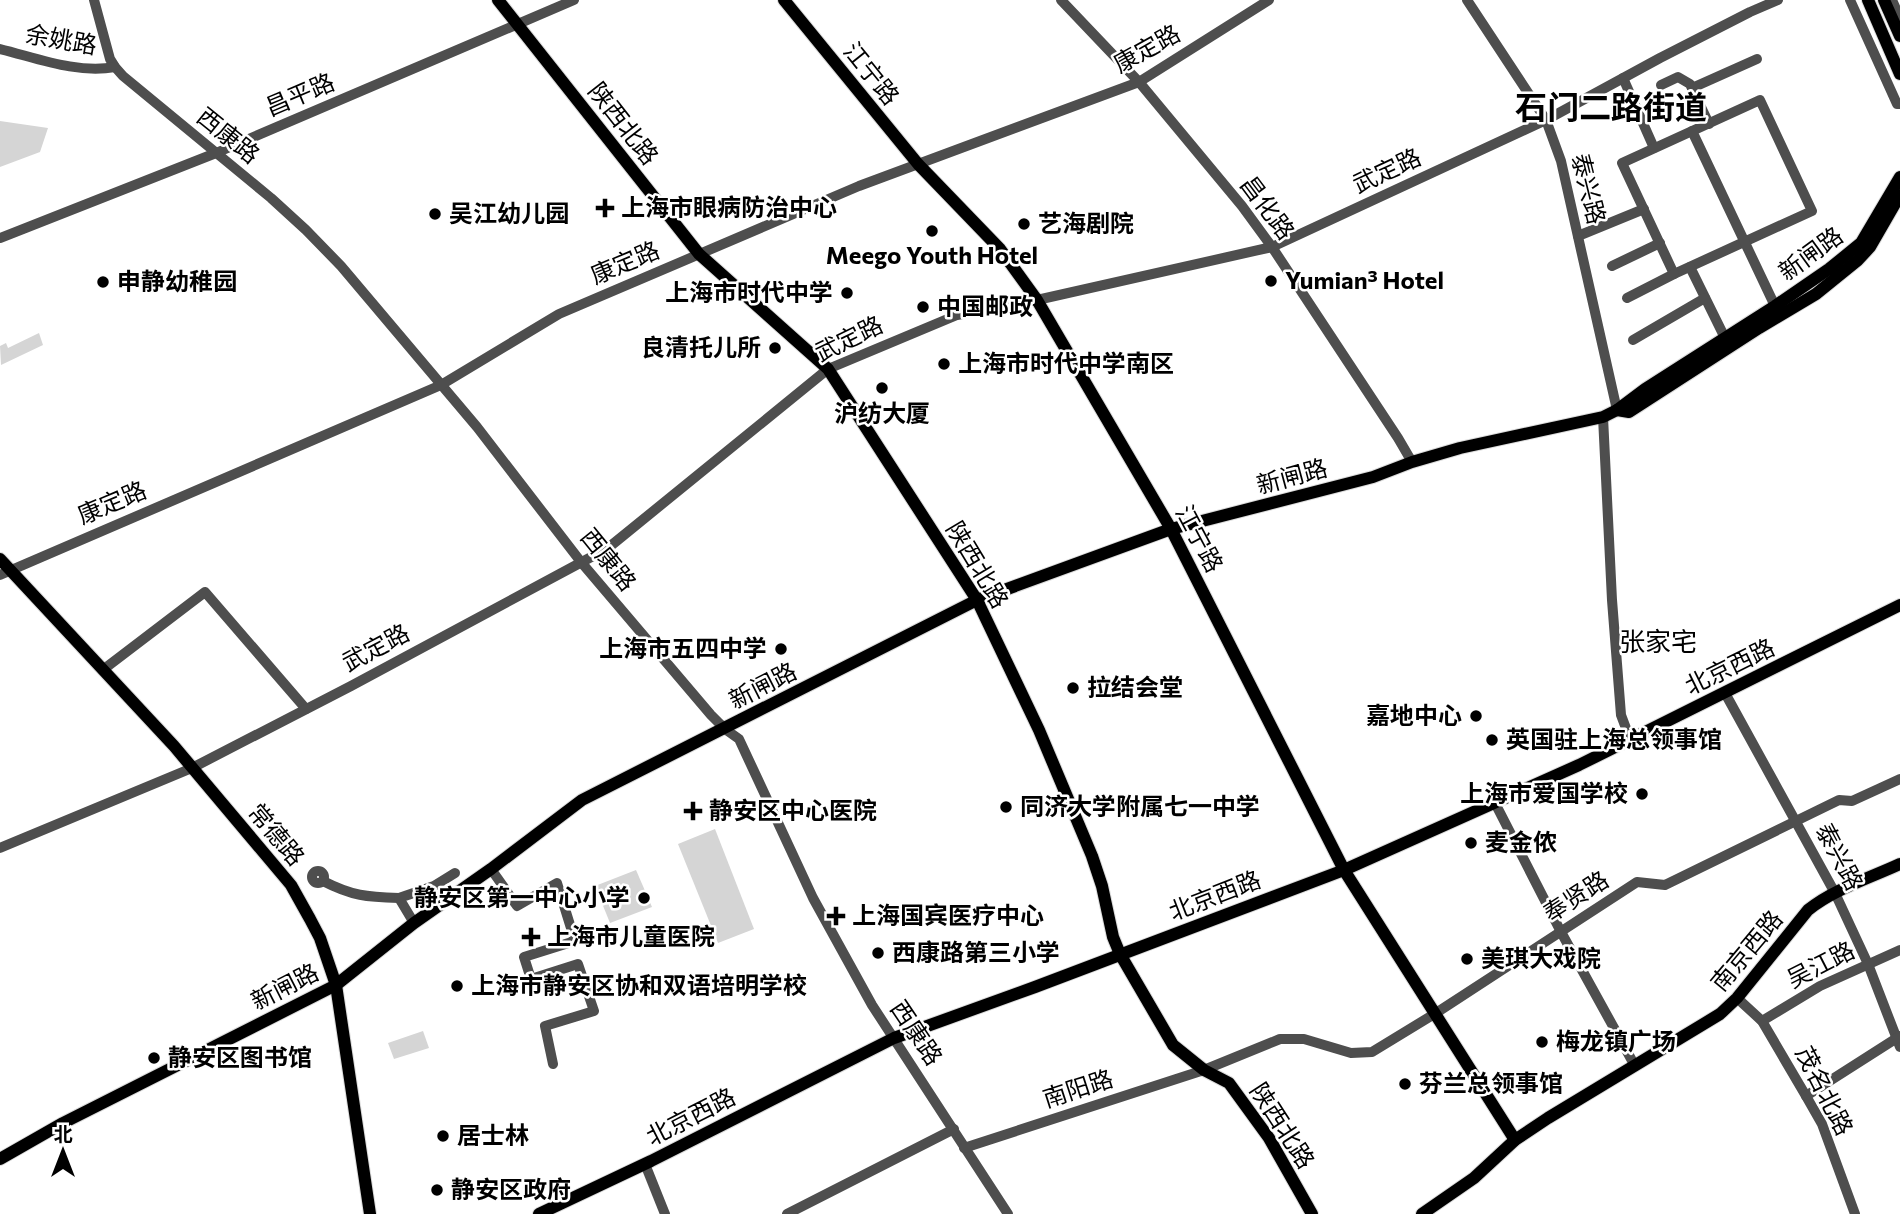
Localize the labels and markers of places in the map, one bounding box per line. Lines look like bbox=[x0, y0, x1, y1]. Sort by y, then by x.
place label: 上海市眼病防治中心 bbox=[621, 192, 837, 221]
place label: 吴江幼儿园 bbox=[449, 198, 569, 227]
marker: 上海市眼病防治中心 bbox=[595, 198, 615, 218]
marker: 吴江幼儿园 bbox=[427, 206, 443, 222]
place label: 艺海剧院 bbox=[1038, 208, 1134, 237]
marker: 艺海剧院 bbox=[1016, 216, 1032, 232]
marker: Meego Youth Hotel bbox=[924, 223, 940, 239]
place label: Meego Youth Hotel bbox=[826, 240, 1038, 269]
place label: Yumian³ Hotel bbox=[1285, 265, 1444, 294]
place label: 申静幼稚园 bbox=[117, 266, 237, 295]
marker: Yumian³ Hotel bbox=[1263, 273, 1279, 289]
marker: 申静幼稚园 bbox=[95, 274, 111, 290]
place label: 上海市时代中学 bbox=[665, 277, 833, 306]
marker: 上海市时代中学 bbox=[839, 285, 855, 301]
place label: 中国邮政 bbox=[937, 291, 1033, 320]
marker: 中国邮政 bbox=[915, 299, 931, 315]
place label: 良清托儿所 bbox=[641, 332, 761, 361]
marker: 良清托儿所 bbox=[767, 340, 783, 356]
place label: 上海市时代中学南区 bbox=[958, 348, 1174, 377]
marker: 上海市时代中学南区 bbox=[936, 356, 952, 372]
marker: 沪纺大厦 bbox=[874, 380, 890, 396]
place label: 沪纺大厦 bbox=[834, 398, 930, 427]
place label: 上海市五四中学 bbox=[599, 633, 767, 662]
marker: 上海市五四中学 bbox=[773, 641, 789, 657]
place label: 拉结会堂 bbox=[1087, 672, 1183, 701]
marker: 拉结会堂 bbox=[1065, 680, 1081, 696]
place label: 嘉地中心 bbox=[1366, 700, 1462, 729]
marker: 嘉地中心 bbox=[1468, 708, 1484, 724]
place label: 英国驻上海总领事馆 bbox=[1506, 724, 1722, 753]
marker: 英国驻上海总领事馆 bbox=[1484, 732, 1500, 748]
place label: 上海市爱国学校 bbox=[1460, 778, 1628, 807]
marker: 上海市爱国学校 bbox=[1634, 786, 1650, 802]
place label: 同济大学附属七一中学 bbox=[1020, 791, 1260, 820]
place label: 静安区中心医院 bbox=[709, 795, 877, 824]
marker: 同济大学附属七一中学 bbox=[998, 799, 1014, 815]
marker: 静安区中心医院 bbox=[683, 801, 703, 821]
place label: 麦金侬 bbox=[1485, 827, 1557, 856]
marker: 麦金侬 bbox=[1463, 835, 1479, 851]
place label: 静安区第一中心小学 bbox=[414, 882, 630, 911]
marker: 静安区第一中心小学 bbox=[636, 890, 652, 906]
place label: 上海国宾医疗中心 bbox=[852, 900, 1044, 929]
marker: 上海国宾医疗中心 bbox=[826, 906, 846, 926]
place label: 上海市儿童医院 bbox=[547, 921, 715, 950]
marker: 上海市儿童医院 bbox=[521, 927, 541, 947]
place label: 西康路第三小学 bbox=[892, 937, 1060, 966]
place label: 美琪大戏院 bbox=[1481, 943, 1601, 972]
marker: 西康路第三小学 bbox=[870, 945, 886, 961]
marker: 美琪大戏院 bbox=[1459, 951, 1475, 967]
place label: 上海市静安区协和双语培明学校 bbox=[471, 970, 807, 999]
marker: 上海市静安区协和双语培明学校 bbox=[449, 978, 465, 994]
place label: 梅龙镇广场 bbox=[1556, 1026, 1676, 1055]
marker: 梅龙镇广场 bbox=[1534, 1034, 1550, 1050]
place label: 静安区图书馆 bbox=[168, 1042, 312, 1071]
marker: 静安区图书馆 bbox=[146, 1050, 162, 1066]
place label: 芬兰总领事馆 bbox=[1419, 1068, 1563, 1097]
marker: 芬兰总领事馆 bbox=[1397, 1076, 1413, 1092]
place label: 居士林 bbox=[457, 1120, 529, 1149]
marker: 居士林 bbox=[435, 1128, 451, 1144]
place label: 静安区政府 bbox=[451, 1174, 571, 1203]
marker: 静安区政府 bbox=[429, 1182, 445, 1198]

